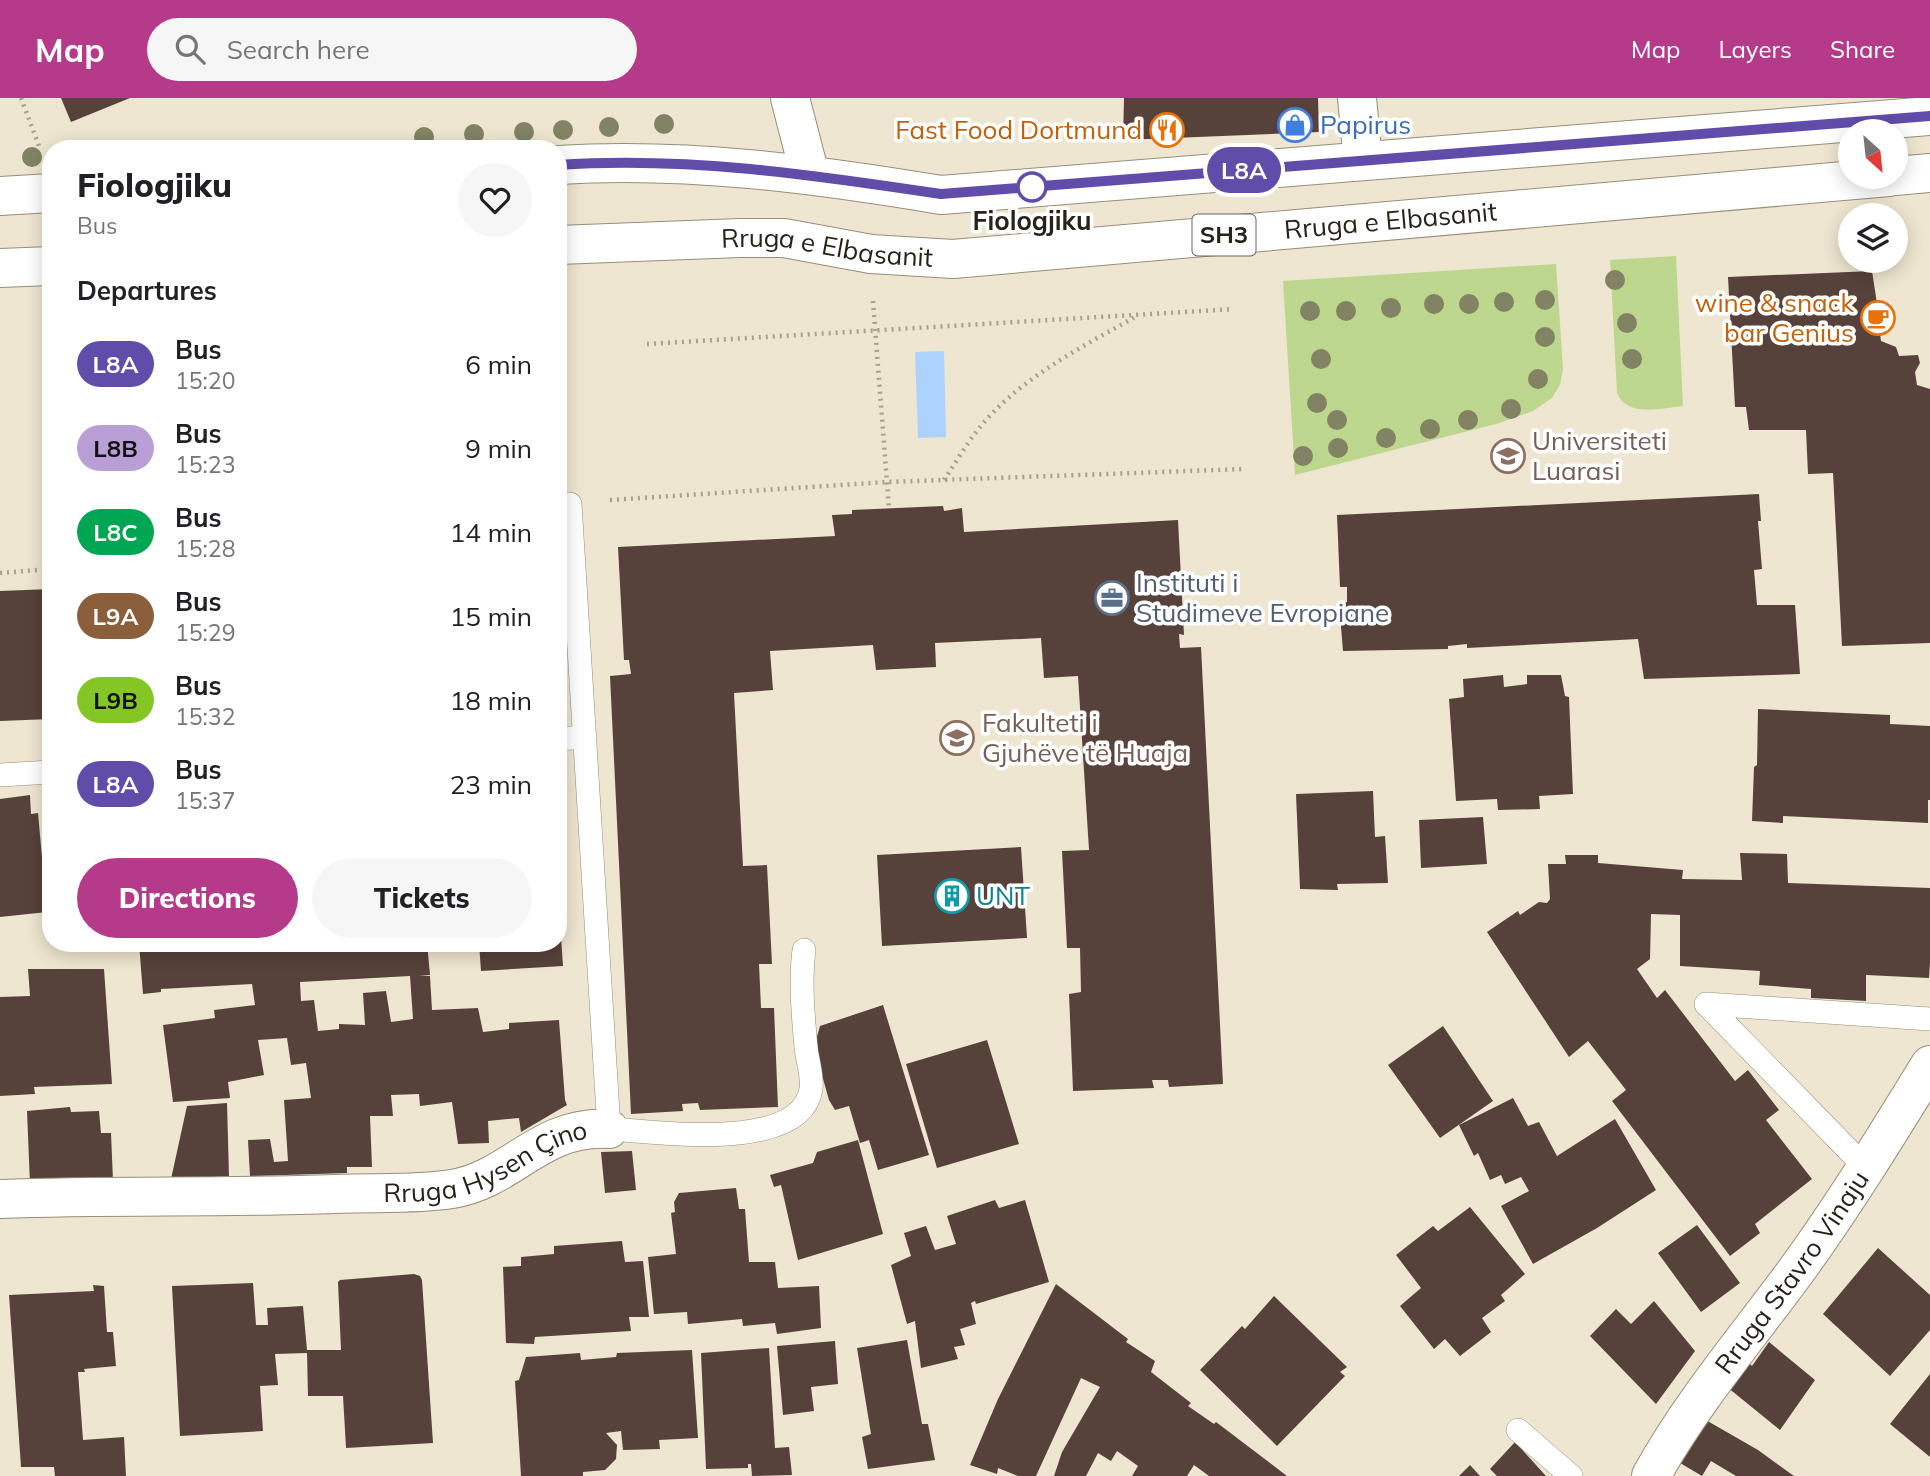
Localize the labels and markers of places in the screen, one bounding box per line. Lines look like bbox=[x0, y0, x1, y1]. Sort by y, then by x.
shop icon: Papirus bbox=[1276, 106, 1314, 144]
place label: Papirus bbox=[1320, 108, 1411, 141]
restaurant icon: Fast Food Dortmund bbox=[1148, 111, 1186, 149]
place label: Fast Food Dortmund bbox=[895, 113, 1142, 146]
marker: Fiologjiku bbox=[1017, 172, 1047, 202]
place label: Fiologjiku bbox=[973, 204, 1091, 237]
place label: wine & snack bar Genius bbox=[1695, 286, 1855, 349]
cafe icon: wine & snack bar Genius bbox=[1859, 299, 1897, 337]
place label: Universiteti Luarasi bbox=[1532, 424, 1667, 487]
school or university icon: Universiteti Luarasi bbox=[1489, 437, 1527, 475]
place label: Instituti i Studimeve Evropiane bbox=[1136, 566, 1389, 629]
office icon: Instituti i Studimeve Evropiane bbox=[1093, 579, 1131, 617]
place label: Fakulteti i Gjuhëve të Huaja bbox=[982, 706, 1188, 769]
school or university icon: Fakulteti i Gjuhëve të Huaja bbox=[938, 719, 976, 757]
building icon: UNT bbox=[933, 877, 971, 915]
place label: UNT bbox=[976, 879, 1030, 912]

